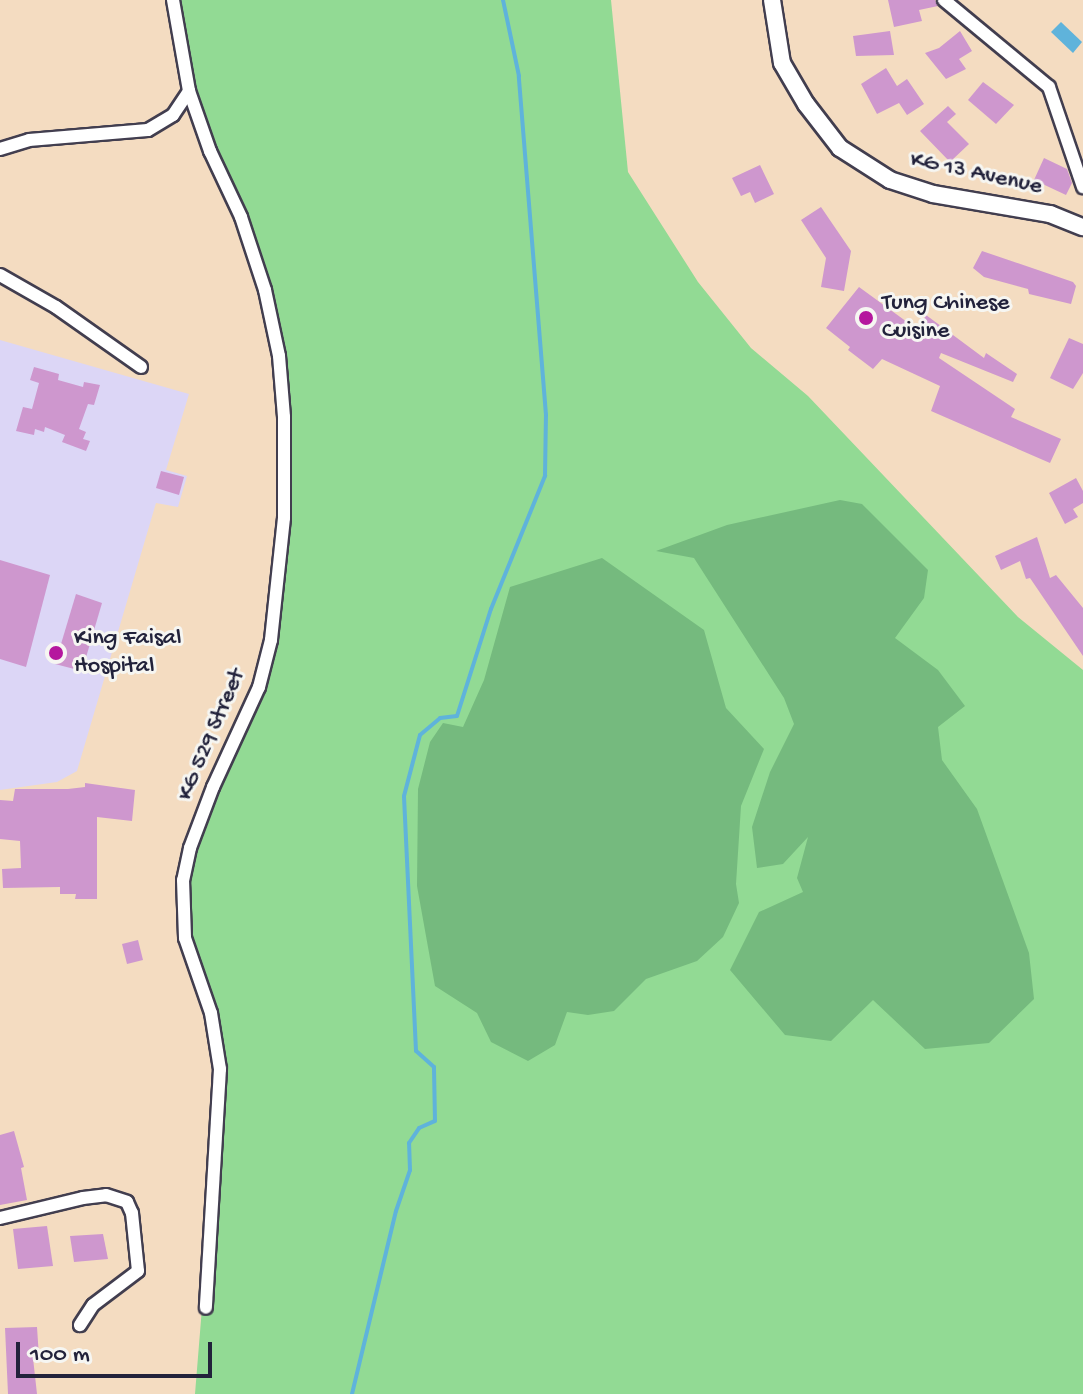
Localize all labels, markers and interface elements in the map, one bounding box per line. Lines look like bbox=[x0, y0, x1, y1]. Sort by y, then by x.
street label: KG 13 Avenue bbox=[907, 146, 1045, 202]
place label: Tung Chinese Cuisine bbox=[882, 290, 1009, 346]
marker: Tung Chinese Cuisine bbox=[857, 309, 875, 327]
place label: King Faisal Hospital bbox=[74, 625, 181, 681]
marker: King Faisal Hospital bbox=[45, 642, 67, 664]
street label: KG 529 Street bbox=[171, 665, 253, 805]
scale bar bbox=[20, 1326, 216, 1376]
text: 100 m bbox=[30, 1341, 90, 1370]

